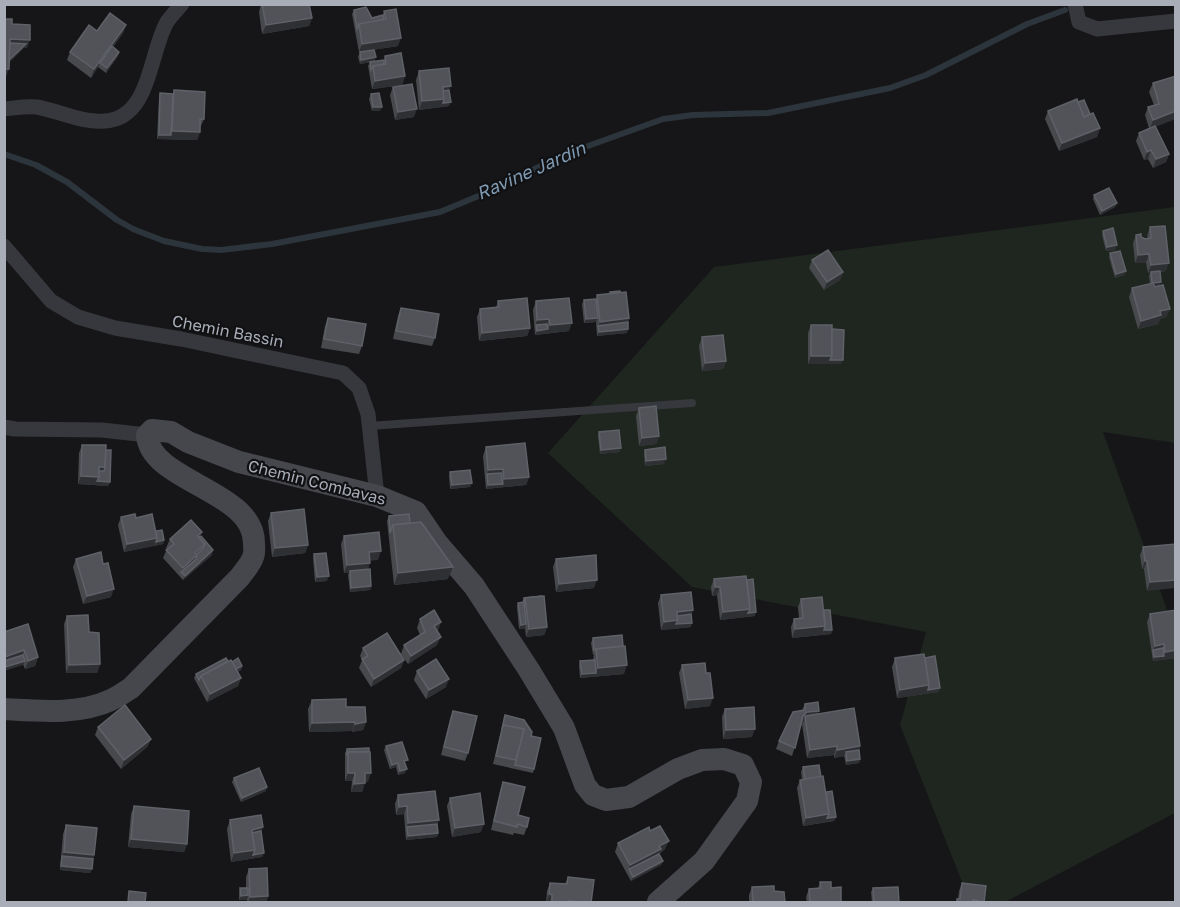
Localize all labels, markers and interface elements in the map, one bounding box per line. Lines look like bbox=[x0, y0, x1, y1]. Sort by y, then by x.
water label: Ravine Jardin bbox=[473, 136, 589, 204]
street label: Chemin Bassin bbox=[171, 310, 285, 352]
street label: Chemin Combavas bbox=[246, 455, 388, 509]

